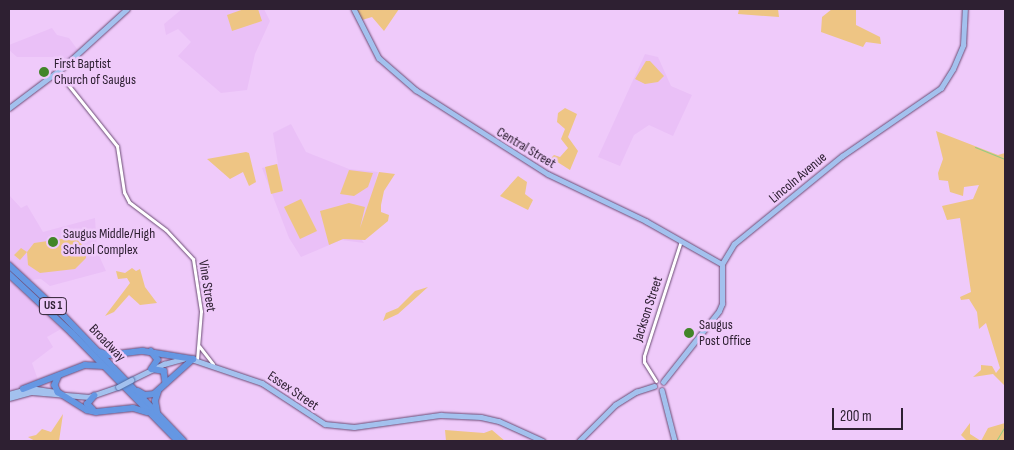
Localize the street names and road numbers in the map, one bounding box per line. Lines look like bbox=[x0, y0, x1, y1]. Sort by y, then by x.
street label: Central Street bbox=[493, 124, 559, 172]
street label: Lincoln Avenue bbox=[766, 149, 830, 207]
street label: Vine Street bbox=[195, 259, 219, 313]
street label: Jackson Street bbox=[630, 274, 666, 344]
road number: US 1 bbox=[38, 296, 68, 316]
street label: Broadway bbox=[85, 321, 129, 365]
street label: Essex Street bbox=[264, 368, 322, 414]

